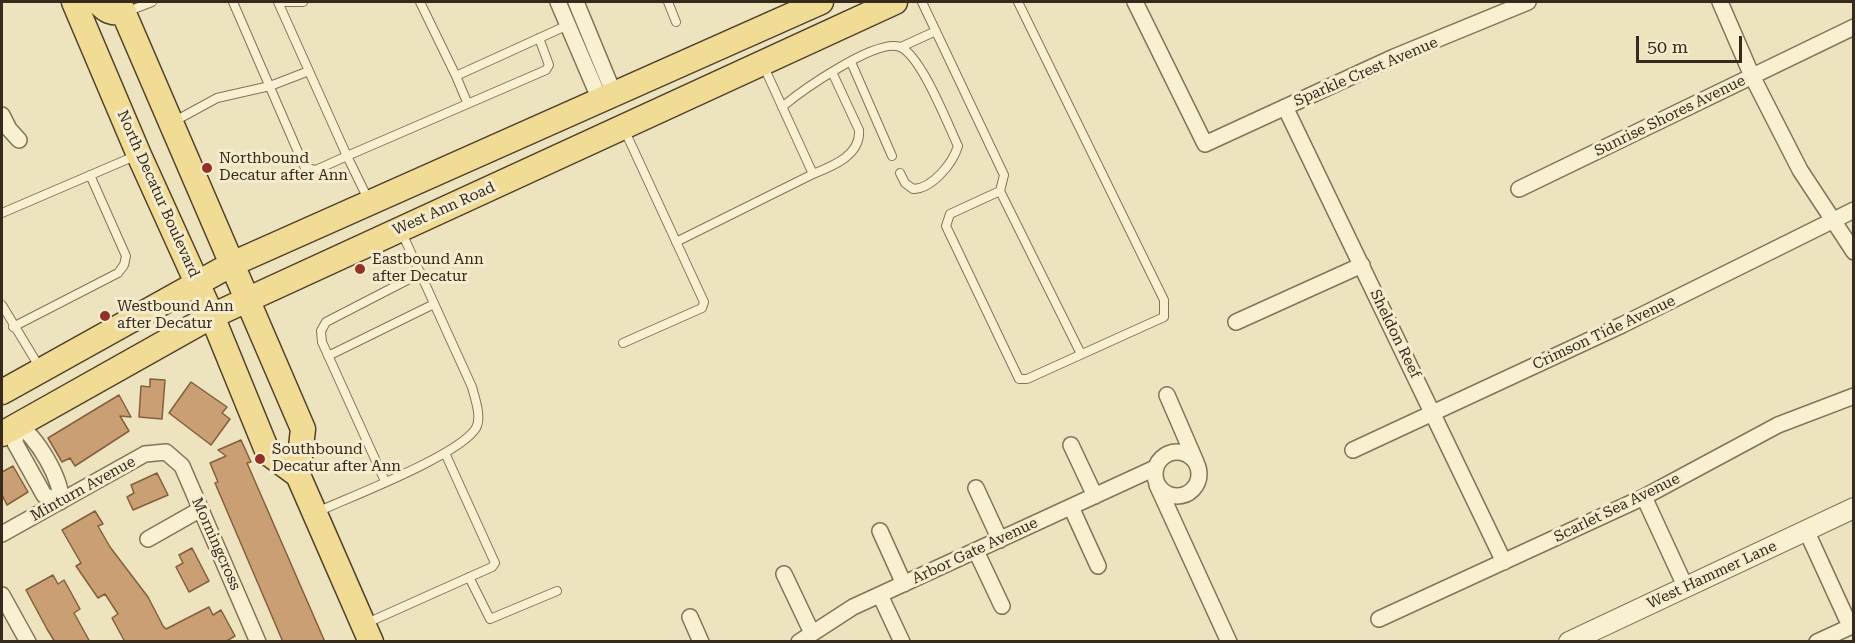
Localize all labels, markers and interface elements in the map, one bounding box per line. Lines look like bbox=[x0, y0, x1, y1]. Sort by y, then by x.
scale bar bbox=[1639, 24, 1746, 62]
street label: Sparkle Crest Avenue bbox=[1291, 34, 1441, 110]
text: 50 m bbox=[1647, 36, 1688, 57]
street label: Sunrise Shores Avenue bbox=[1592, 72, 1748, 160]
street label: North Decatur Boulevard bbox=[113, 108, 203, 280]
place label: Northbound Decatur after Ann bbox=[219, 150, 348, 185]
marker: Northbound Decatur after Ann bbox=[200, 161, 214, 175]
street label: West Ann Road bbox=[390, 178, 498, 240]
place label: Eastbound Ann after Decatur bbox=[372, 251, 484, 286]
marker: Eastbound Ann after Decatur bbox=[353, 262, 367, 276]
street label: Sheldon Reef bbox=[1366, 287, 1424, 381]
street label: Crimson Tide Avenue bbox=[1530, 292, 1678, 374]
place label: Westbound Ann after Decatur bbox=[117, 298, 234, 333]
marker: Westbound Ann after Decatur bbox=[98, 309, 112, 323]
place label: Southbound Decatur after Ann bbox=[272, 441, 401, 476]
marker: Southbound Decatur after Ann bbox=[253, 452, 267, 466]
street label: Minturn Avenue bbox=[27, 453, 139, 525]
street label: Scarlet Sea Avenue bbox=[1551, 470, 1683, 546]
street label: Morningcross bbox=[188, 495, 244, 593]
street label: Arbor Gate Avenue bbox=[909, 514, 1041, 588]
street label: West Hammer Lane bbox=[1644, 537, 1780, 613]

